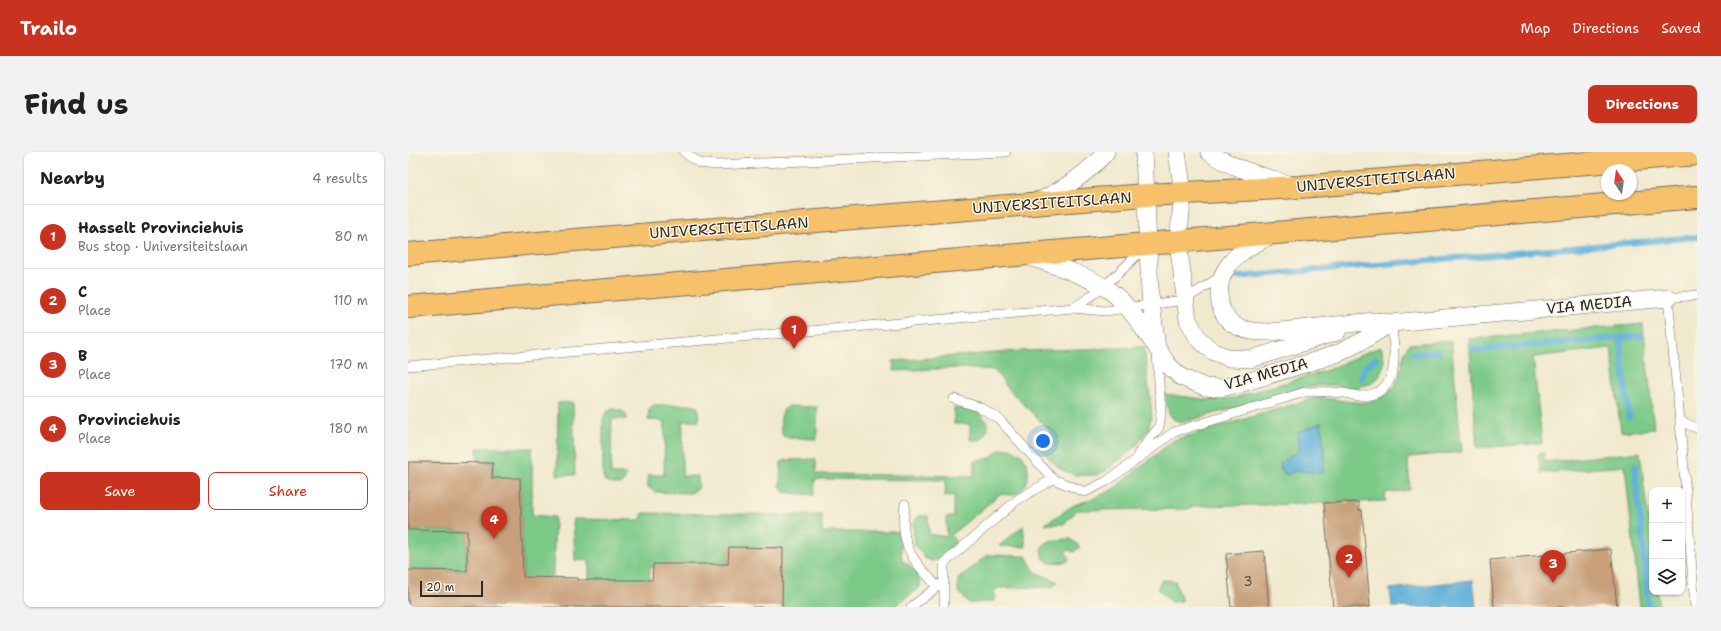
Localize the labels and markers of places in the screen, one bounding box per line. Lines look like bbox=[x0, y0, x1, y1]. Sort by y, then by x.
pin: 1 bbox=[781, 316, 807, 349]
pin: 4 bbox=[481, 506, 507, 539]
pin: 2 bbox=[1336, 545, 1362, 578]
pin: 3 bbox=[1540, 550, 1566, 583]

